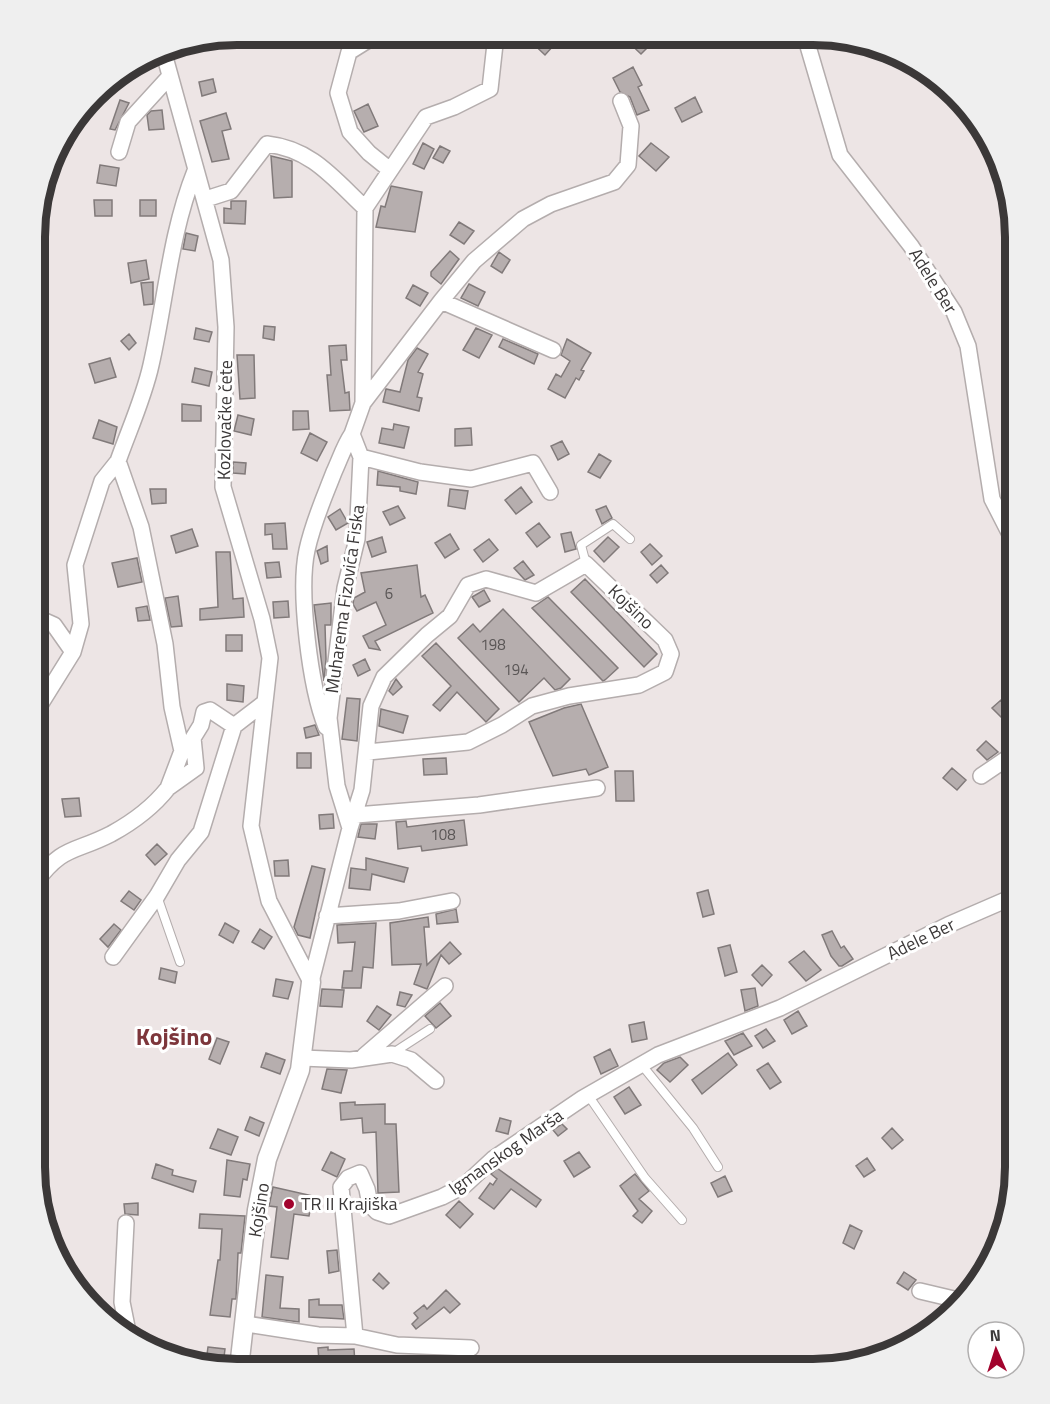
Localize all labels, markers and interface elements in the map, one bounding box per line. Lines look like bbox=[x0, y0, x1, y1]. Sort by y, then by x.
street label: Adele Ber bbox=[903, 243, 964, 319]
street label: Kozlovačke čete bbox=[210, 360, 239, 480]
street label: Muharema Fizovića Fiska bbox=[318, 503, 371, 695]
street label: Kojšino bbox=[602, 578, 660, 635]
house number: 6 bbox=[385, 582, 393, 605]
house number: 198 bbox=[480, 633, 506, 656]
house number: 194 bbox=[503, 658, 529, 681]
house number: 108 bbox=[430, 823, 456, 846]
street label: Adele Ber bbox=[882, 910, 959, 967]
district label: Kojšino bbox=[136, 1018, 212, 1054]
street label: Igmanskog Marša bbox=[443, 1102, 569, 1201]
street label: Kojšino bbox=[241, 1181, 276, 1239]
place label: TR II Krajiška bbox=[301, 1190, 398, 1217]
marker: TR II Krajiška bbox=[282, 1197, 296, 1211]
north arrow bbox=[966, 1320, 1026, 1380]
text: N bbox=[989, 1323, 1001, 1347]

